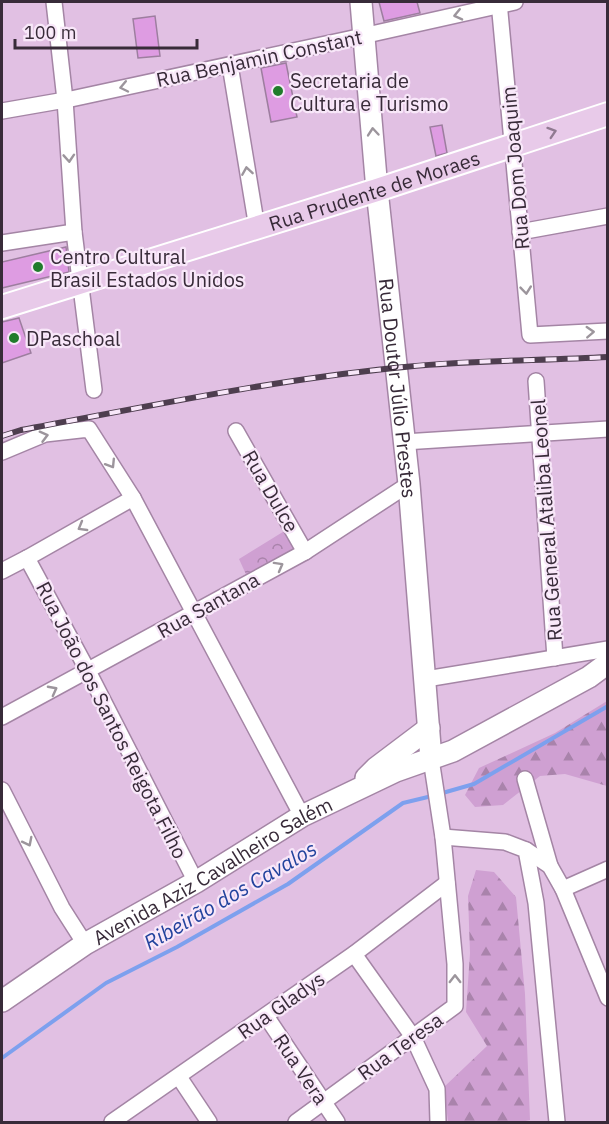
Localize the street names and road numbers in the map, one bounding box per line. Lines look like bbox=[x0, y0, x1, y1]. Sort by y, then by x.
street label: Rua Benjamin Constant bbox=[154, 23, 364, 93]
street label: Rua Dom Joaquim bbox=[494, 85, 536, 251]
street label: Rua Prudente de Moraes bbox=[265, 144, 483, 237]
street label: Rua Doutor Júlio Prestes bbox=[373, 277, 424, 499]
street label: Rua General Ataliba Leonel bbox=[524, 398, 568, 642]
street label: Rua Dulce bbox=[237, 445, 305, 537]
street label: Rua Santana bbox=[152, 566, 264, 644]
street label: Rua João dos Santos Reigota Filho bbox=[30, 577, 194, 863]
street label: Avenida Aziz Cavalheiro Salém bbox=[88, 790, 337, 951]
street label: Rua Gladys bbox=[232, 965, 330, 1045]
street label: Rua Teresa bbox=[352, 1006, 448, 1086]
street label: Rua Vera bbox=[267, 1028, 335, 1110]

